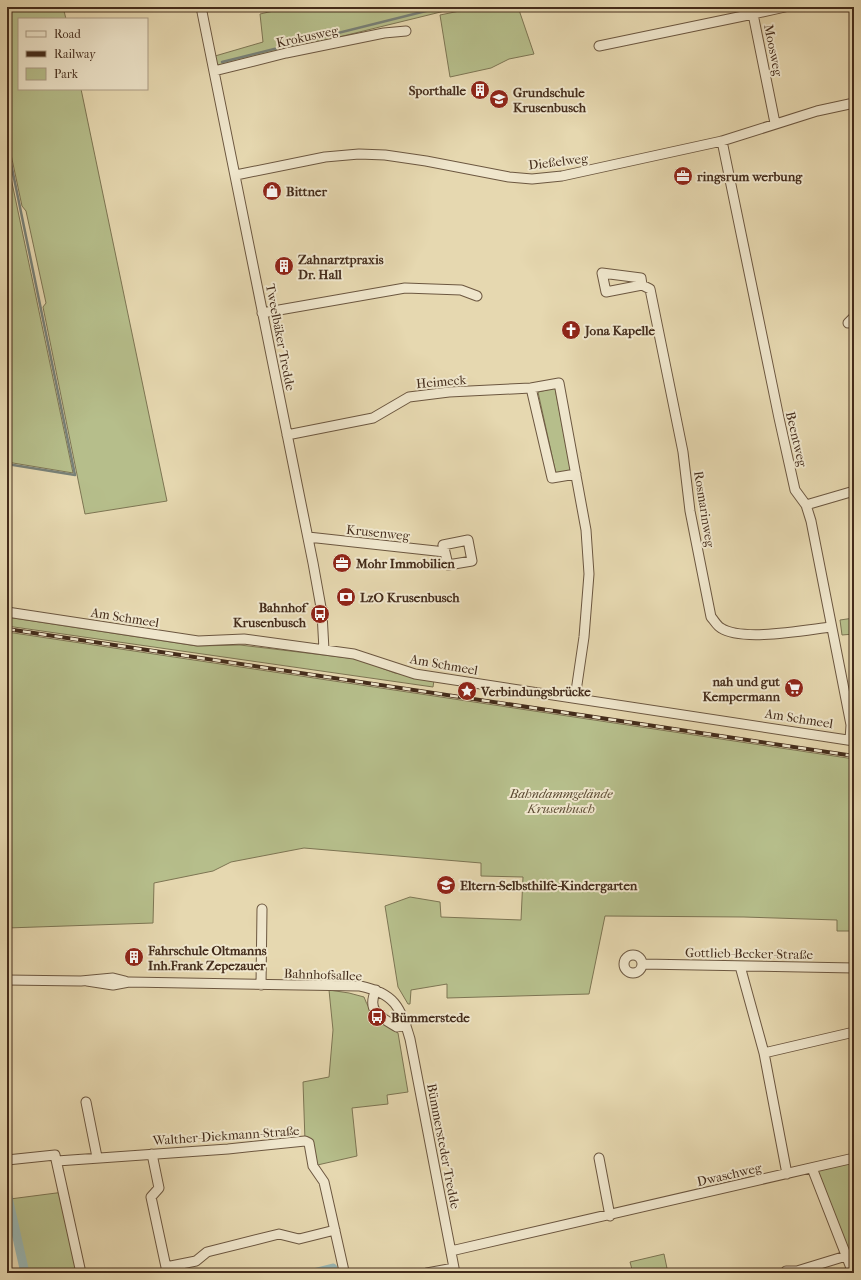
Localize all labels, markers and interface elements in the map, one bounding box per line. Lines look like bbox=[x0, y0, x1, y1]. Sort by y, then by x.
legend bbox=[18, 18, 148, 90]
street label: Krokusweg bbox=[275, 22, 341, 50]
street label: Moosweg bbox=[761, 23, 786, 78]
text: Road bbox=[54, 27, 81, 41]
text: Railway bbox=[54, 47, 96, 61]
text: Park bbox=[54, 67, 79, 81]
building icon: Sporthalle bbox=[469, 79, 491, 101]
place label: Sporthalle bbox=[409, 83, 467, 99]
place label: Grundschule Krusenbusch bbox=[513, 85, 587, 115]
school or university icon: Grundschule Krusenbusch bbox=[488, 88, 510, 110]
street label: Dießelweg bbox=[527, 150, 590, 173]
office icon: ringsrum werbung bbox=[672, 165, 694, 187]
place label: ringsrum werbung bbox=[696, 169, 803, 185]
shop icon: Bittner bbox=[261, 180, 283, 202]
place label: Bittner bbox=[286, 184, 327, 199]
place label: Zahnarztpraxis Dr. Hall bbox=[298, 252, 384, 282]
building icon: Zahnarztpraxis Dr. Hall bbox=[273, 255, 295, 277]
street label: Tweelbäker Tredde bbox=[263, 282, 298, 392]
church icon: Jona Kapelle bbox=[560, 319, 582, 341]
place label: Jona Kapelle bbox=[583, 323, 656, 339]
street label: Heimeck bbox=[415, 372, 467, 391]
street label: Beentweg bbox=[783, 410, 810, 469]
street label: Rosmarinweg bbox=[691, 470, 718, 549]
street label: Krusenweg bbox=[345, 522, 411, 543]
office icon: Mohr Immobilien bbox=[331, 552, 353, 574]
place label: Mohr Immobilien bbox=[355, 556, 455, 571]
bank icon: LzO Krusenbusch bbox=[335, 586, 357, 608]
place label: LzO Krusenbusch bbox=[360, 590, 460, 605]
place label: Bahnhof Krusenbusch bbox=[233, 600, 309, 630]
bus stop icon: Bahnhof Krusenbusch bbox=[309, 603, 331, 625]
street label: Am Schmeel bbox=[89, 605, 161, 630]
street label: Am Schmeel bbox=[408, 651, 480, 678]
place label: nah und gut Kempermann bbox=[703, 674, 780, 705]
supermarket icon: nah und gut Kempermann bbox=[783, 677, 805, 699]
place icon: Verbindungsbrücke bbox=[456, 680, 478, 702]
place label: Verbindungsbrücke bbox=[480, 684, 591, 700]
street label: Am Schmeel bbox=[763, 706, 835, 731]
park label: Bahndammgelände Krusenbusch bbox=[509, 786, 613, 816]
school or university icon: Eltern-Selbsthilfe-Kindergarten bbox=[435, 874, 457, 896]
place label: Eltern-Selbsthilfe-Kindergarten bbox=[460, 878, 638, 894]
place label: Fahrschule Oltmanns Inh.Frank Zepezauer bbox=[147, 943, 267, 974]
street label: Gottlieb-Becker-Straße bbox=[685, 945, 814, 962]
building icon: Fahrschule Oltmanns Inh.Frank Zepezauer bbox=[123, 946, 145, 968]
street label: Bahnhofsallee bbox=[284, 966, 363, 983]
bus stop icon: Bümmerstede bbox=[366, 1006, 388, 1028]
place label: Bümmerstede bbox=[391, 1010, 470, 1025]
street label: Bümmersteder Tredde bbox=[424, 1082, 463, 1211]
street label: Walther-Diekmann-Straße bbox=[151, 1123, 300, 1148]
street label: Dwaschweg bbox=[695, 1160, 764, 1189]

